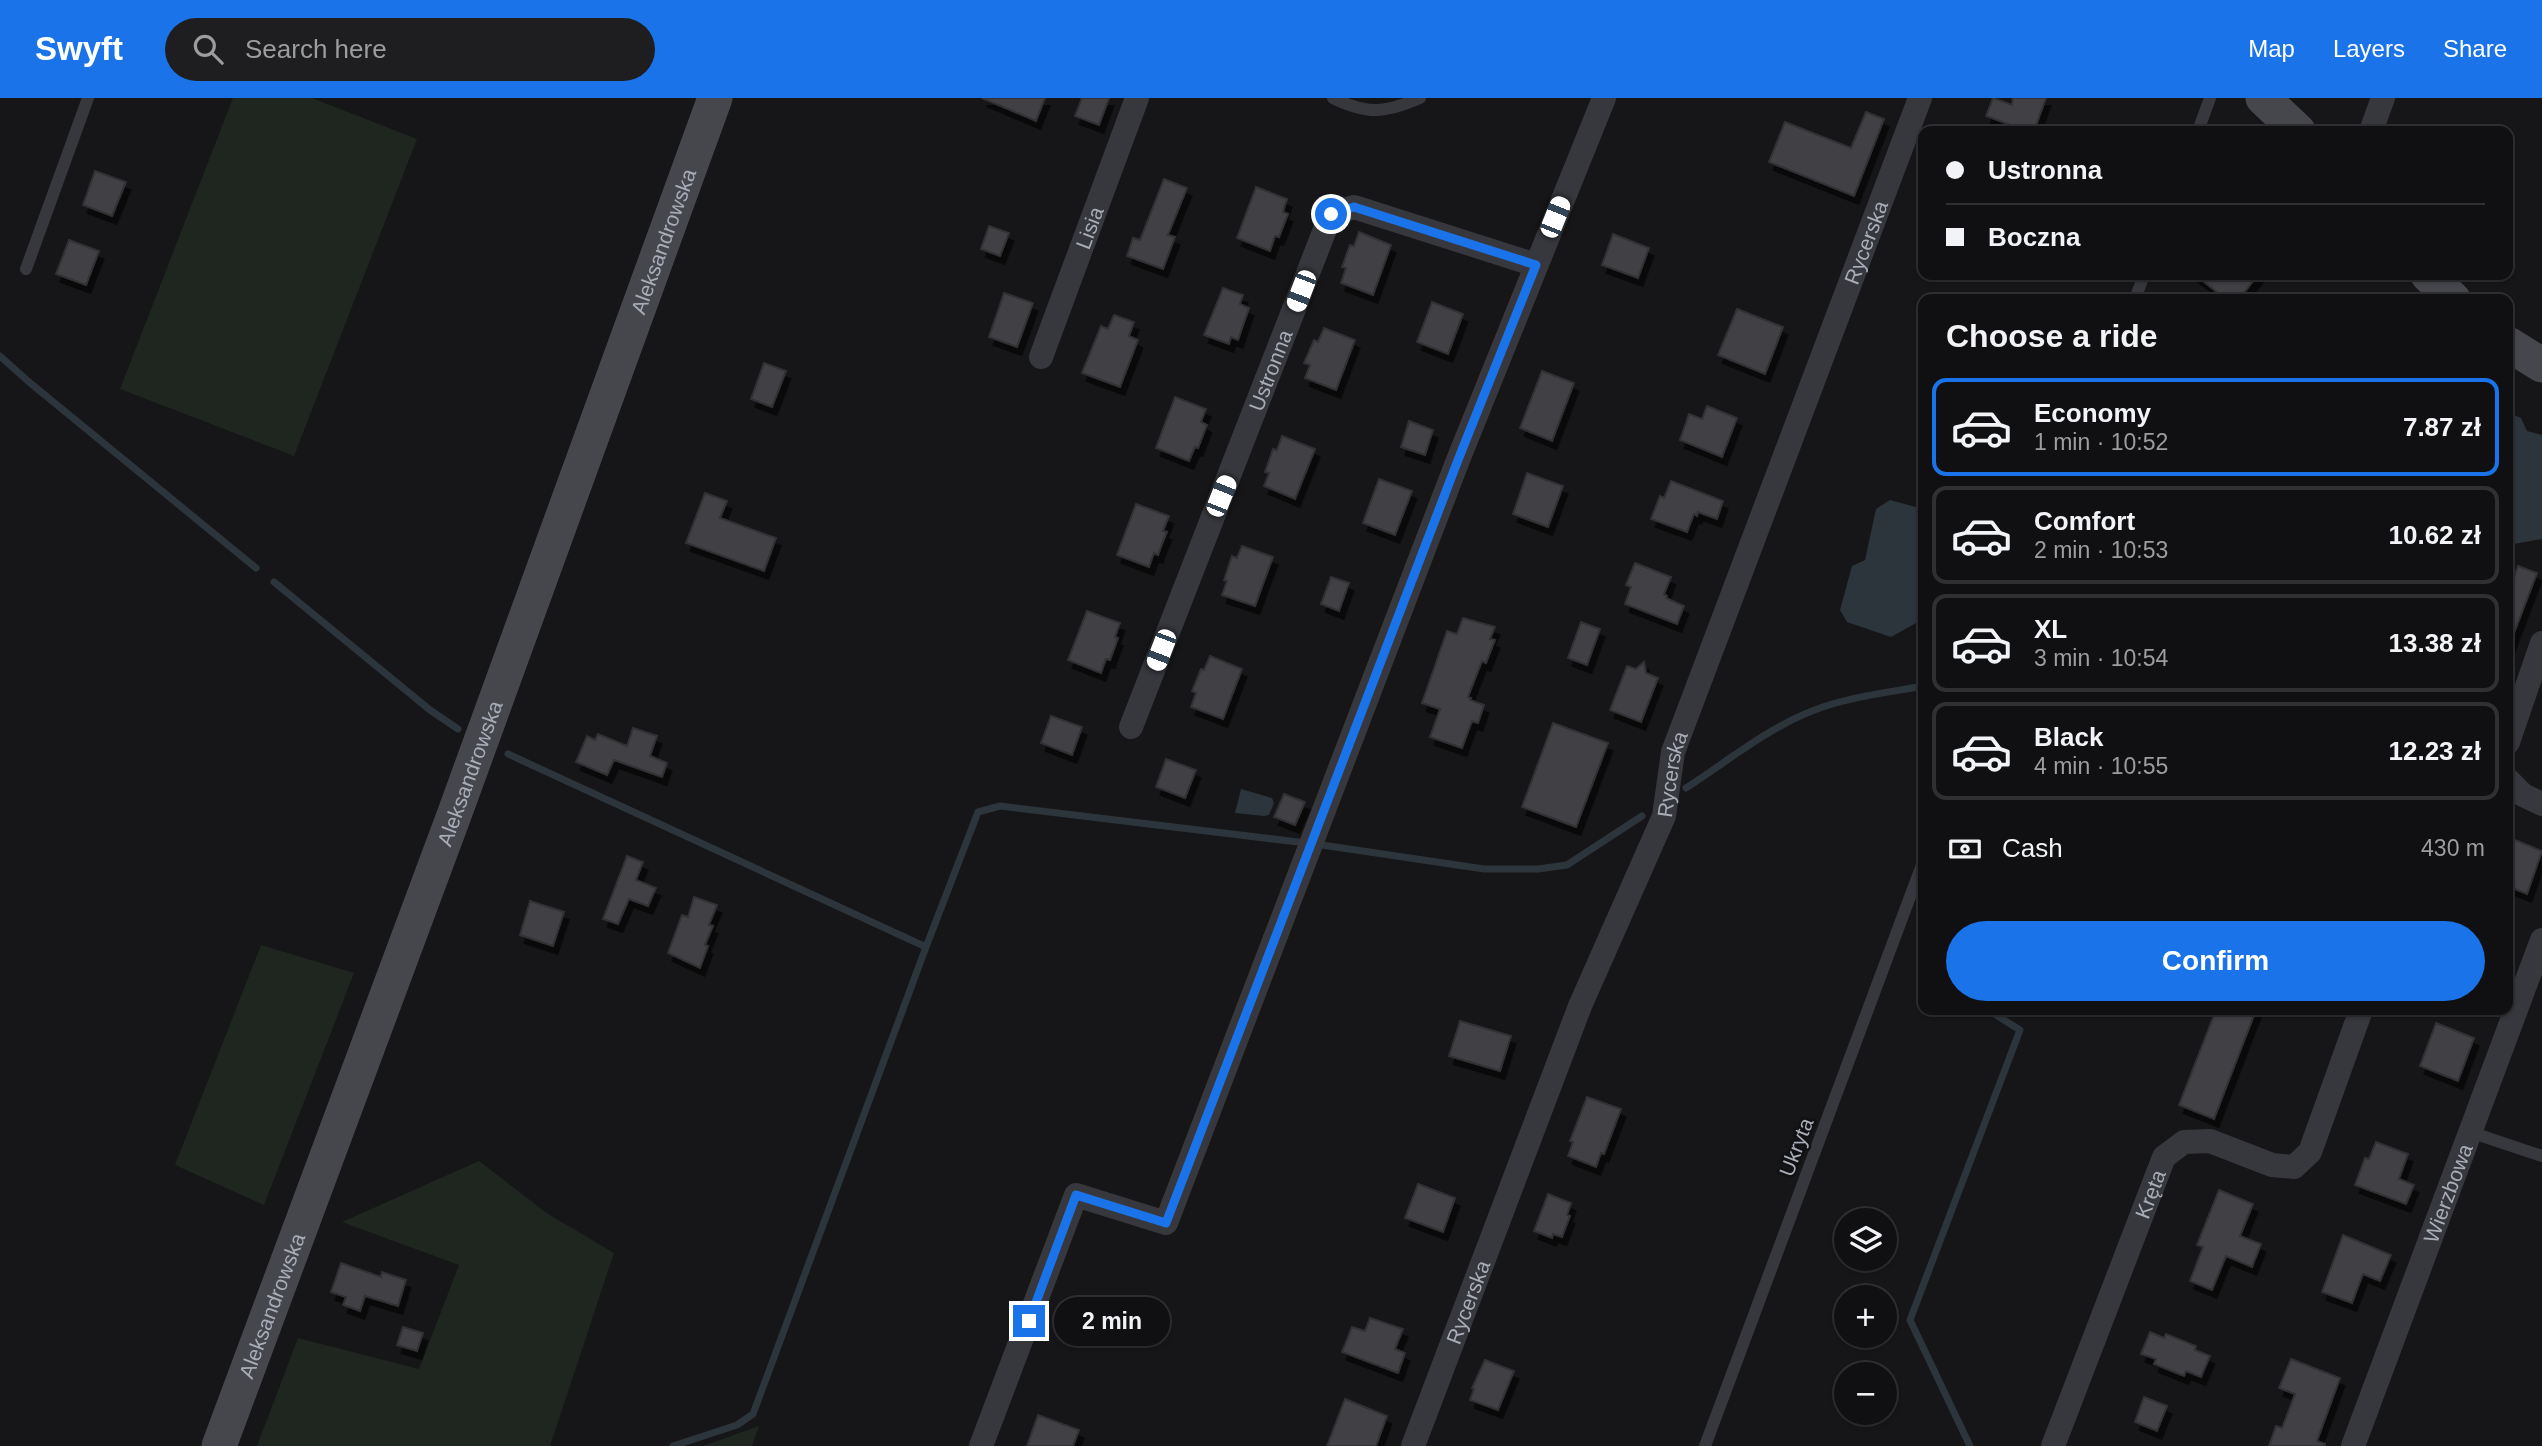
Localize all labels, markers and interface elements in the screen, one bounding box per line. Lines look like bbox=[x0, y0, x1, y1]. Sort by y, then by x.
search box bbox=[165, 18, 655, 81]
text: Swyft bbox=[35, 30, 123, 67]
icon: search bbox=[189, 30, 227, 68]
text: Search here bbox=[245, 34, 387, 64]
text: Map bbox=[2248, 35, 2295, 62]
text: Layers bbox=[2333, 35, 2405, 62]
text: Share bbox=[2443, 35, 2507, 62]
text: Ustronna bbox=[1988, 155, 2102, 185]
street label: Aleksandrowska bbox=[626, 165, 700, 317]
car bbox=[1538, 194, 1573, 240]
street label: Rycerska bbox=[1839, 197, 1892, 287]
route start bbox=[1315, 198, 1347, 230]
street label: Lisia bbox=[1071, 203, 1107, 252]
text: Boczna bbox=[1988, 222, 2080, 252]
car bbox=[1284, 268, 1319, 314]
text: Choose a ride bbox=[1946, 318, 2158, 354]
street label: Ustronna bbox=[1244, 326, 1296, 414]
icon: car bbox=[1950, 396, 2013, 459]
text: Economy bbox=[2034, 398, 2151, 428]
text: 7.87 zł bbox=[2403, 412, 2481, 442]
text: 1 min · 10:52 bbox=[2034, 429, 2168, 455]
car bbox=[1204, 473, 1239, 519]
icon: car bbox=[1950, 504, 2013, 567]
text: Comfort bbox=[2034, 506, 2135, 536]
text: 10.62 zł bbox=[2388, 520, 2481, 550]
text: 2 min · 10:53 bbox=[2034, 537, 2168, 563]
icon: car bbox=[1950, 612, 2013, 675]
text: XL bbox=[2034, 614, 2067, 644]
car bbox=[1144, 627, 1179, 673]
text: 13.38 zł bbox=[2388, 628, 2481, 658]
text: 3 min · 10:54 bbox=[2034, 645, 2168, 671]
street label: Aleksandrowska bbox=[432, 697, 506, 849]
icon: car bbox=[1950, 720, 2013, 783]
text: Black bbox=[2034, 722, 2103, 752]
street label: Rycerska bbox=[1652, 727, 1692, 819]
text: 12.23 zł bbox=[2388, 736, 2481, 766]
text: 4 min · 10:55 bbox=[2034, 753, 2168, 779]
icon: cash bbox=[1946, 830, 1984, 868]
text: Cash bbox=[2002, 833, 2063, 863]
text: 430 m bbox=[2421, 835, 2485, 861]
button: Confirm bbox=[1946, 921, 2485, 1001]
street label: Ukryta bbox=[1774, 1114, 1818, 1179]
street label: Wierzbowa bbox=[2419, 1140, 2477, 1246]
street label: Kręta bbox=[2130, 1166, 2170, 1222]
map controls bbox=[1834, 1208, 1897, 1425]
button: layers bbox=[1834, 1208, 1897, 1271]
street label: Aleksandrowska bbox=[234, 1229, 309, 1381]
street label: Rycerska bbox=[1441, 1257, 1494, 1347]
button: + bbox=[1834, 1285, 1897, 1348]
callout: 2 min bbox=[1054, 1296, 1169, 1346]
route end bbox=[1013, 1305, 1045, 1337]
text: 2 min bbox=[1082, 1308, 1142, 1334]
button: − bbox=[1834, 1362, 1897, 1425]

